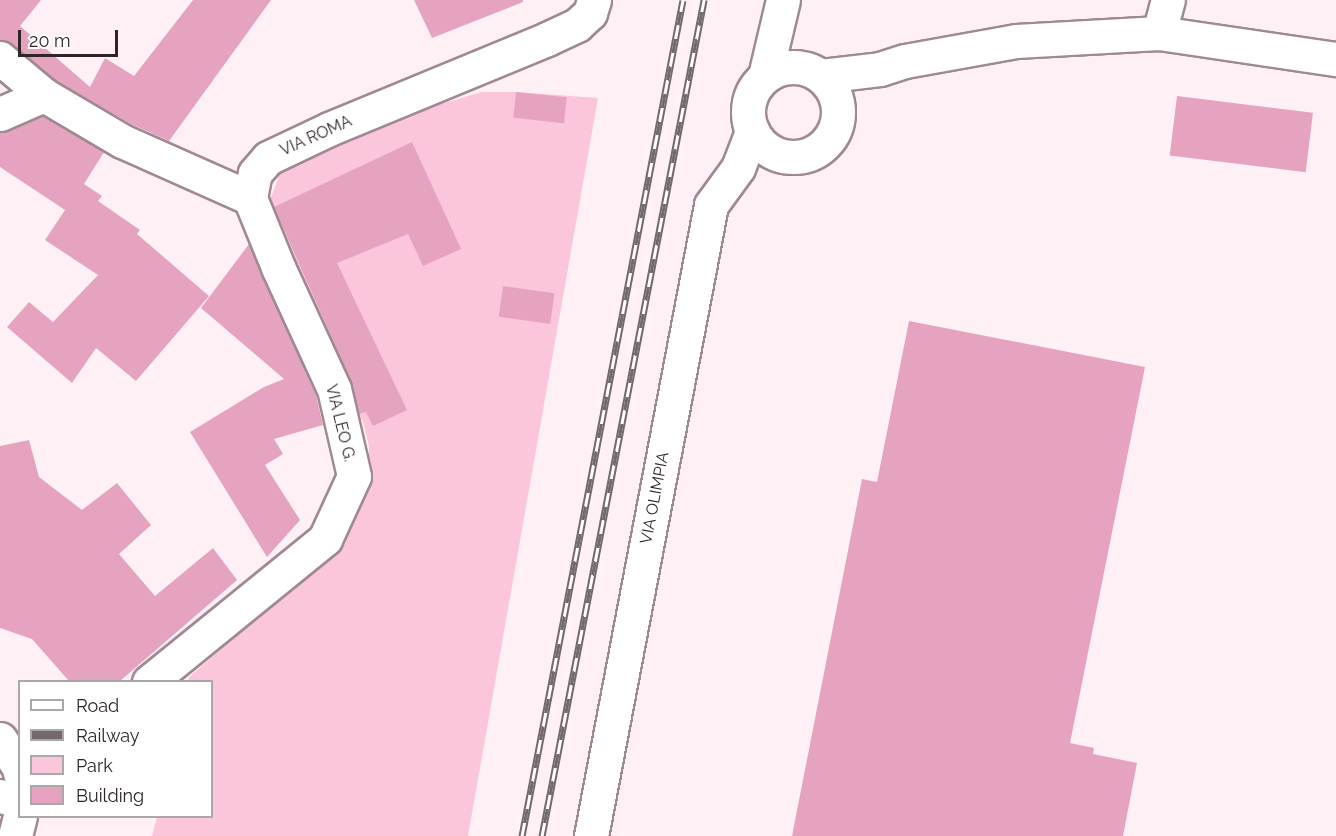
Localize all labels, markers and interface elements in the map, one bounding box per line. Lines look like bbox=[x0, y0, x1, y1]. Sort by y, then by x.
scale bar bbox=[21, 18, 122, 56]
text: 20 m bbox=[29, 30, 71, 51]
street label: VIA ROMA bbox=[277, 112, 355, 160]
street label: VIA LEO G. bbox=[321, 382, 359, 464]
street label: VIA OLIMPIA bbox=[637, 450, 673, 546]
legend bbox=[18, 680, 213, 818]
text: Road bbox=[76, 695, 119, 716]
text: Railway bbox=[76, 725, 140, 746]
text: Park bbox=[76, 755, 113, 776]
text: Building bbox=[76, 785, 144, 806]

